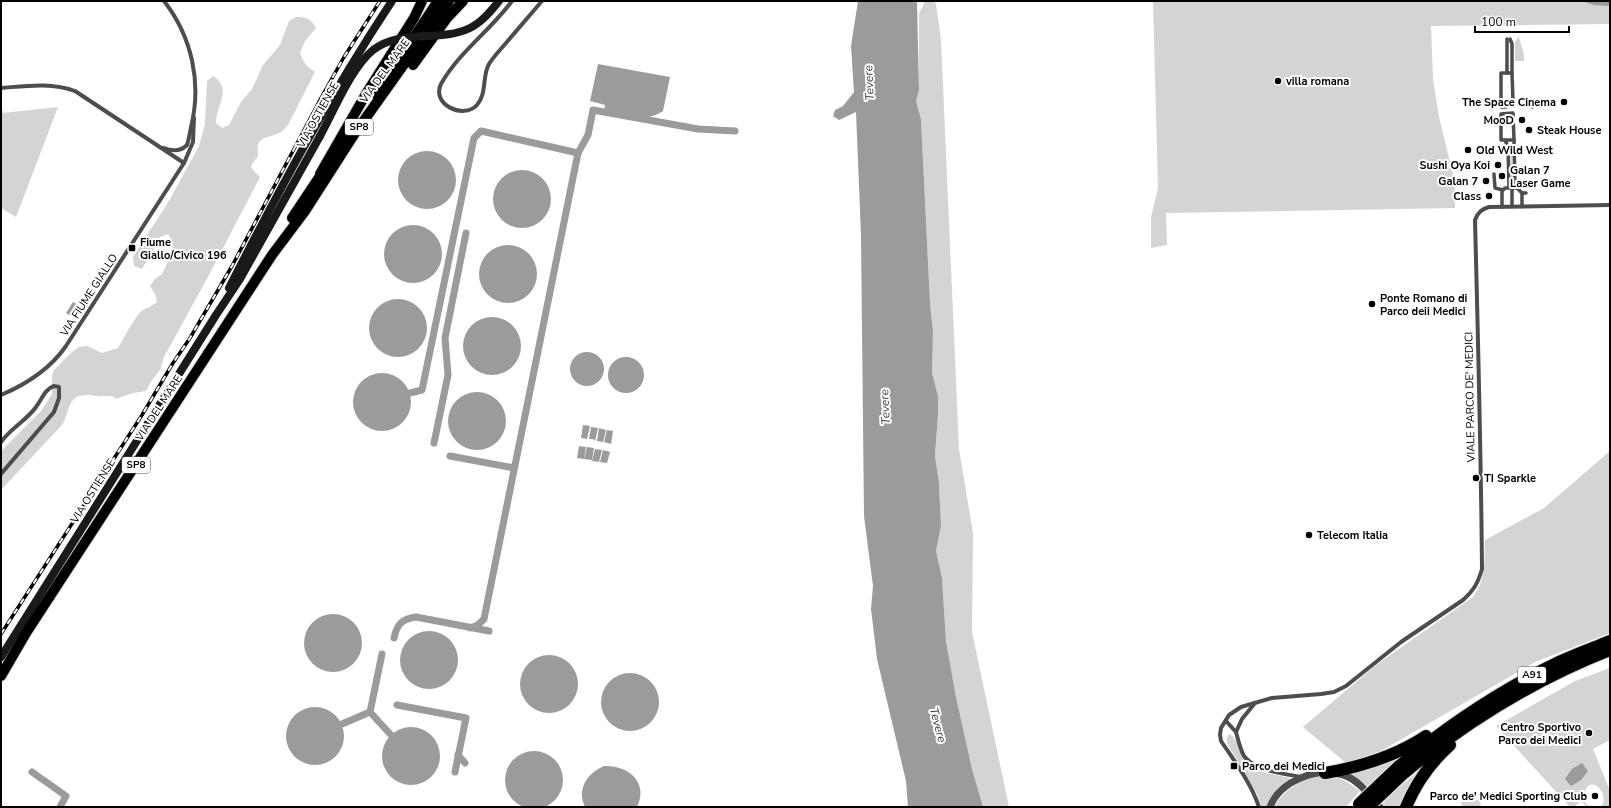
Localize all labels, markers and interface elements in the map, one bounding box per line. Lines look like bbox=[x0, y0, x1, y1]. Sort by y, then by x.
scale bar bbox=[1475, 8, 1569, 34]
text: 100 m bbox=[1481, 14, 1516, 30]
street label: VIA DEL MARE bbox=[356, 36, 413, 107]
water label: Tevere bbox=[860, 64, 878, 101]
place label: villa romana bbox=[1285, 74, 1349, 89]
marker: villa romana bbox=[1273, 76, 1283, 86]
street label: VIA OSTIENSE bbox=[293, 79, 342, 152]
place label: The Space Cinema bbox=[1462, 95, 1556, 110]
marker: The Space Cinema bbox=[1559, 97, 1569, 107]
place label: MooD bbox=[1483, 113, 1514, 128]
marker: MooD bbox=[1517, 115, 1527, 125]
road number: SP8 bbox=[345, 119, 373, 135]
place label: Steak House bbox=[1537, 123, 1601, 138]
marker: Steak House bbox=[1524, 125, 1534, 135]
place label: Old Wild West bbox=[1476, 143, 1554, 158]
marker: Old Wild West bbox=[1463, 145, 1473, 155]
place label: Sushi Oya Koi bbox=[1420, 158, 1490, 173]
marker: Sushi Oya Koi bbox=[1493, 160, 1503, 170]
place label: Galan 7 Laser Game bbox=[1510, 163, 1571, 191]
marker: Galan 7 Laser Game bbox=[1497, 171, 1507, 181]
place label: Galan 7 bbox=[1438, 174, 1478, 189]
marker: Galan 7 bbox=[1481, 176, 1491, 186]
place label: Class bbox=[1453, 189, 1481, 204]
marker: Class bbox=[1484, 191, 1494, 201]
place label: Fiume Giallo/Civico 196 bbox=[140, 235, 227, 263]
marker: Fiume Giallo/Civico 196 bbox=[127, 243, 137, 253]
street label: VIA FIUME GIALLO bbox=[56, 251, 121, 340]
place label: Ponte Romano di Parco deii Medici bbox=[1380, 291, 1468, 319]
marker: Ponte Romano di Parco deii Medici bbox=[1367, 299, 1377, 309]
street label: VIALE PARCO DE' MEDICI bbox=[1461, 332, 1479, 463]
street label: VIA DEL MARE bbox=[132, 372, 186, 445]
water label: Tevere bbox=[876, 388, 894, 425]
street label: VIA OSTIENSE bbox=[67, 456, 119, 527]
road number: SP8 bbox=[122, 457, 150, 473]
place label: TI Sparkle bbox=[1484, 471, 1536, 486]
marker: TI Sparkle bbox=[1471, 473, 1481, 483]
place label: Telecom Italia bbox=[1317, 528, 1388, 543]
marker: Telecom Italia bbox=[1304, 530, 1314, 540]
road number: A91 bbox=[1518, 667, 1546, 683]
water label: Tevere bbox=[926, 706, 951, 745]
place label: Centro Sportivo Parco dei Medici bbox=[1498, 720, 1581, 748]
marker: Centro Sportivo Parco dei Medici bbox=[1584, 728, 1594, 738]
place label: Parco dei Medici bbox=[1242, 759, 1325, 774]
marker: Parco dei Medici bbox=[1229, 761, 1239, 771]
place label: Parco de' Medici Sporting Club bbox=[1430, 789, 1587, 804]
marker: Parco de' Medici Sporting Club bbox=[1590, 791, 1600, 801]

